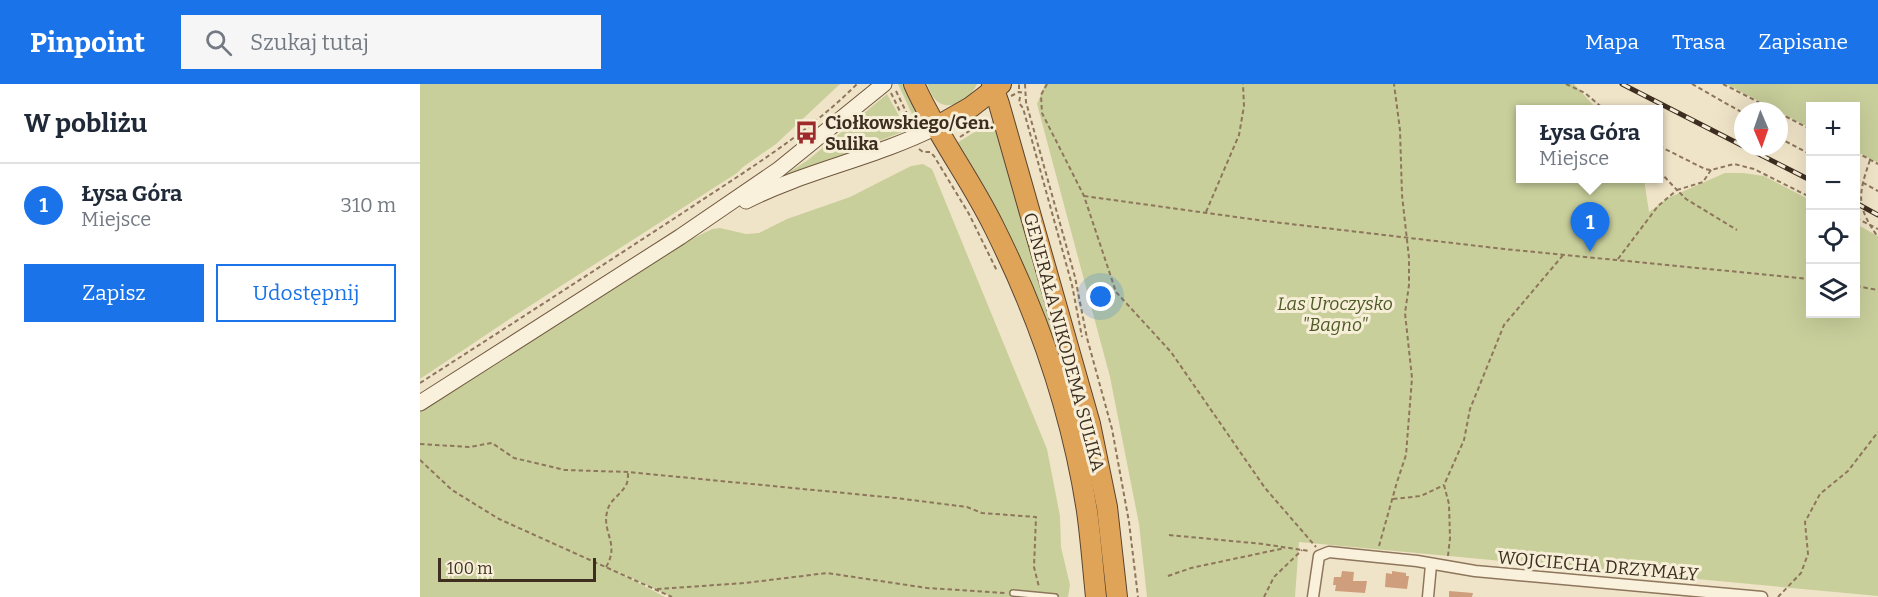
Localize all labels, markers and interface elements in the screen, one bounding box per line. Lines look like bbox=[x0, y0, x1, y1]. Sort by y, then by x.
search box bbox=[181, 15, 601, 69]
text: Pinpoint bbox=[30, 26, 145, 59]
icon: search bbox=[202, 26, 235, 59]
text: Szukaj tutaj bbox=[250, 29, 369, 56]
text: Mapa bbox=[1585, 29, 1639, 55]
text: Trasa bbox=[1672, 29, 1725, 55]
text: Zapisane bbox=[1758, 29, 1848, 55]
north arrow bbox=[1734, 102, 1788, 156]
map controls bbox=[1806, 102, 1860, 318]
button: + bbox=[1806, 102, 1860, 156]
popup bbox=[1516, 105, 1663, 183]
text: W pobliżu bbox=[24, 108, 147, 139]
place label: Ciołkowskiego/Gen. Sulika bbox=[825, 112, 994, 155]
text: Łysa Góra bbox=[1539, 119, 1640, 146]
bus stop icon: Ciołkowskiego/Gen. Sulika bbox=[794, 120, 820, 146]
text: Miejsce bbox=[1539, 146, 1609, 170]
button: − bbox=[1806, 156, 1860, 210]
text: Łysa Góra bbox=[81, 180, 182, 207]
text: 1 bbox=[39, 193, 48, 217]
text: 310 m bbox=[341, 193, 396, 217]
pin: 1 bbox=[1570, 202, 1610, 252]
text: Miejsce bbox=[81, 207, 151, 231]
street label: GENERAŁA NIKODEMA SULIKA bbox=[1019, 210, 1109, 474]
button: locate bbox=[1806, 210, 1860, 264]
button: Zapisz bbox=[24, 264, 204, 322]
button: Udostępnij bbox=[216, 264, 396, 322]
button: layers bbox=[1806, 264, 1860, 318]
your location bbox=[1086, 282, 1115, 311]
park label: Las Uroczysko "Bagno" bbox=[1277, 293, 1393, 336]
street label: WOJCIECHA DRZYMAŁY bbox=[1497, 546, 1700, 586]
scale bar bbox=[438, 555, 596, 582]
text: 100 m bbox=[447, 559, 492, 578]

